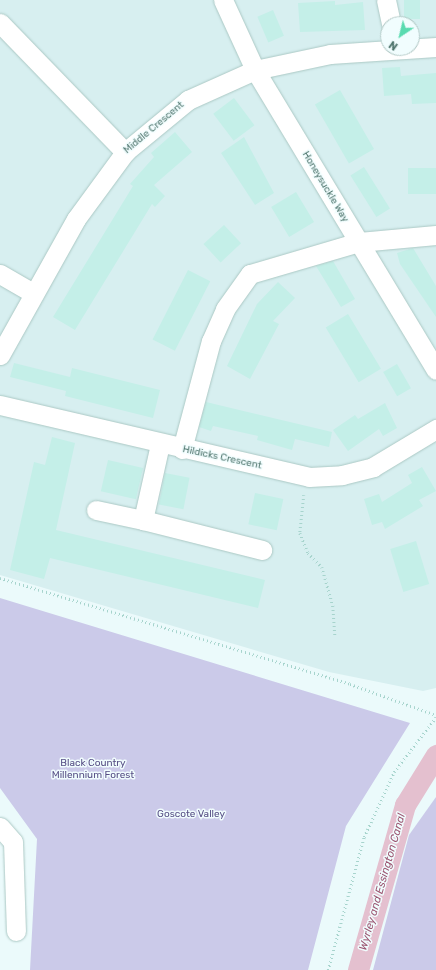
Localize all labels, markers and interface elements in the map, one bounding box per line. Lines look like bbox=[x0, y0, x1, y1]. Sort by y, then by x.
north arrow bbox=[380, 16, 420, 56]
text: N bbox=[386, 38, 400, 53]
street label: Middle Crescent bbox=[121, 99, 187, 157]
street label: Honeysuckle Way bbox=[299, 149, 351, 225]
street label: Hildicks Crescent bbox=[181, 444, 263, 472]
park label: Black Country Millennium Forest bbox=[52, 757, 134, 780]
park label: Goscote Valley bbox=[157, 809, 225, 821]
water label: Wyrley and Essington Canal bbox=[357, 812, 409, 952]

